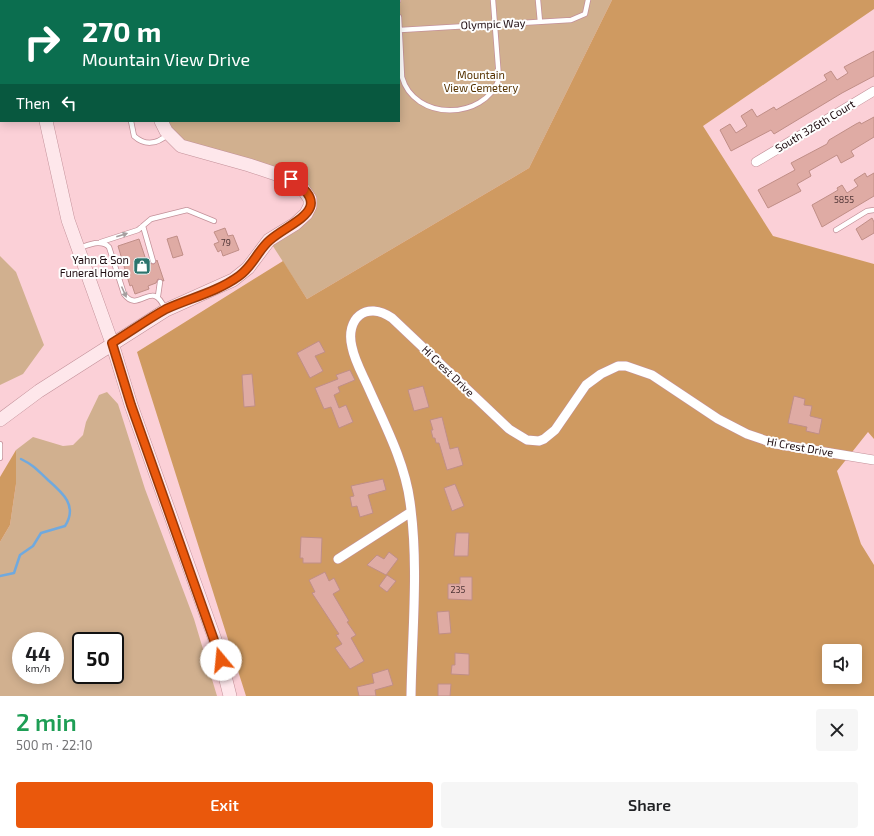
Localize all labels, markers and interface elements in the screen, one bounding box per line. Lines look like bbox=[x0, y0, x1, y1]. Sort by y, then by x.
text: 270 m bbox=[82, 14, 161, 48]
icon: right bbox=[16, 16, 68, 68]
street label: Olympic Way bbox=[460, 16, 526, 31]
text: Mountain View Drive bbox=[82, 48, 250, 70]
park label: Mountain View Cemetery bbox=[444, 68, 519, 94]
icon: left bbox=[58, 92, 80, 114]
text: Then bbox=[16, 94, 50, 112]
street label: South 326th Court bbox=[773, 97, 857, 155]
pin bbox=[274, 162, 308, 196]
icon: arrive bbox=[280, 168, 302, 190]
house number: 5855 bbox=[834, 194, 854, 205]
one-way arrow bbox=[117, 232, 129, 238]
house number: 79 bbox=[221, 237, 231, 248]
place label: Yahn & Son Funeral Home bbox=[60, 253, 129, 279]
shop icon: Yahn & Son Funeral Home bbox=[132, 256, 152, 276]
one-way arrow bbox=[121, 286, 127, 297]
street label: Hi Crest Drive bbox=[420, 343, 477, 399]
street label: Hi Crest Drive bbox=[766, 434, 834, 459]
house number: 235 bbox=[451, 584, 466, 595]
speed limit sign: 50 bbox=[72, 632, 124, 684]
position arrow bbox=[200, 639, 242, 681]
text: 44 bbox=[25, 641, 51, 665]
map controls bbox=[822, 644, 862, 684]
button: sound bbox=[822, 644, 862, 684]
text: km/h bbox=[26, 662, 50, 674]
text: 2 min bbox=[16, 707, 77, 736]
button: close bbox=[816, 709, 858, 751]
text: 500 m · 22:10 bbox=[16, 737, 93, 753]
button: Exit bbox=[16, 782, 433, 828]
button: Share bbox=[441, 782, 858, 828]

